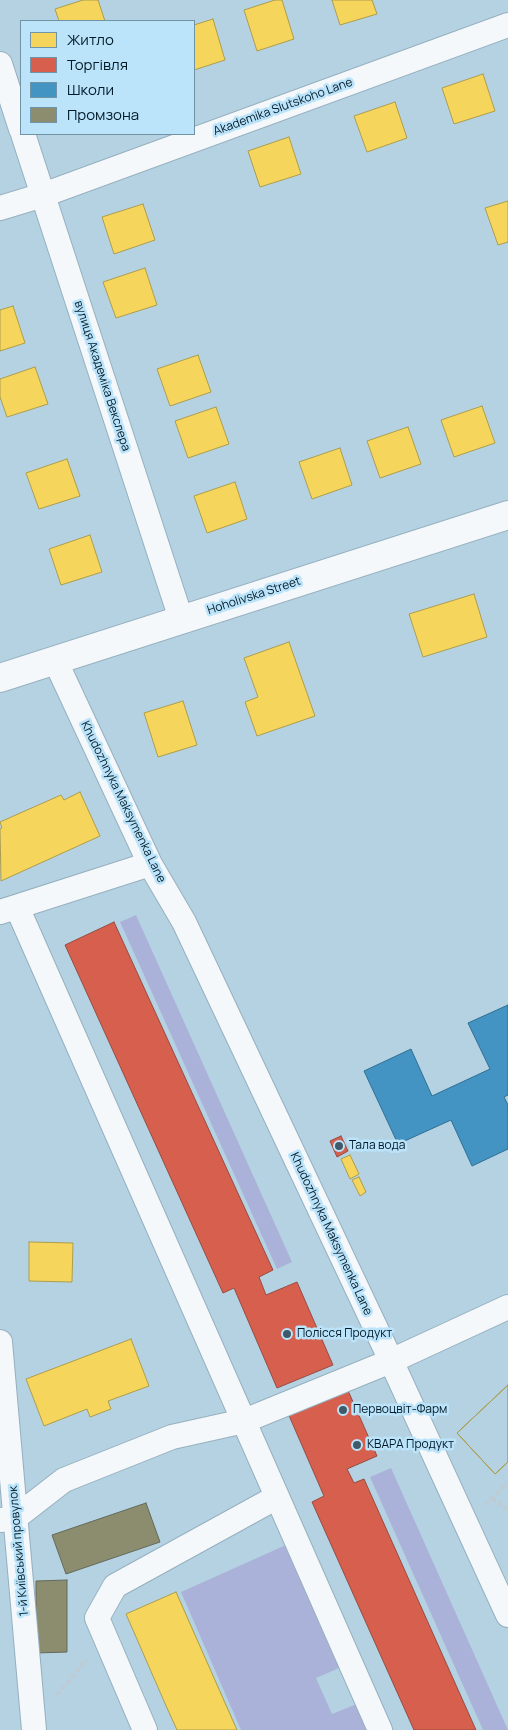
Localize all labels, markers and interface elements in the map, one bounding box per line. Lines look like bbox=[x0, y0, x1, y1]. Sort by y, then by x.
legend bbox=[20, 20, 195, 135]
text: Житло bbox=[67, 29, 114, 50]
text: Торгівля bbox=[67, 54, 128, 75]
street label: Akademika Slutskoho Lane bbox=[211, 75, 355, 139]
text: Школи bbox=[67, 79, 114, 100]
text: Промзона bbox=[67, 104, 139, 125]
street label: вулиця Академіка Векслера bbox=[71, 299, 133, 453]
street label: Hoholivska Street bbox=[205, 574, 303, 618]
street label: Khudozhnyka Maksymenka Lane bbox=[78, 719, 168, 885]
place label: Тала вода bbox=[349, 1139, 405, 1153]
marker: Тала вода bbox=[333, 1140, 345, 1152]
street label: Khudozhnyka Maksymenka Lane bbox=[287, 1150, 375, 1318]
place label: Полісся Продукт bbox=[297, 1327, 392, 1341]
marker: Полісся Продукт bbox=[281, 1328, 293, 1340]
place label: Первоцвіт-Фарм bbox=[353, 1403, 447, 1417]
marker: Первоцвіт-Фарм bbox=[337, 1404, 349, 1416]
place label: КВАРА Продукт bbox=[367, 1438, 454, 1452]
marker: КВАРА Продукт bbox=[351, 1439, 363, 1451]
street label: 1-й Київський провулок bbox=[6, 1485, 32, 1617]

